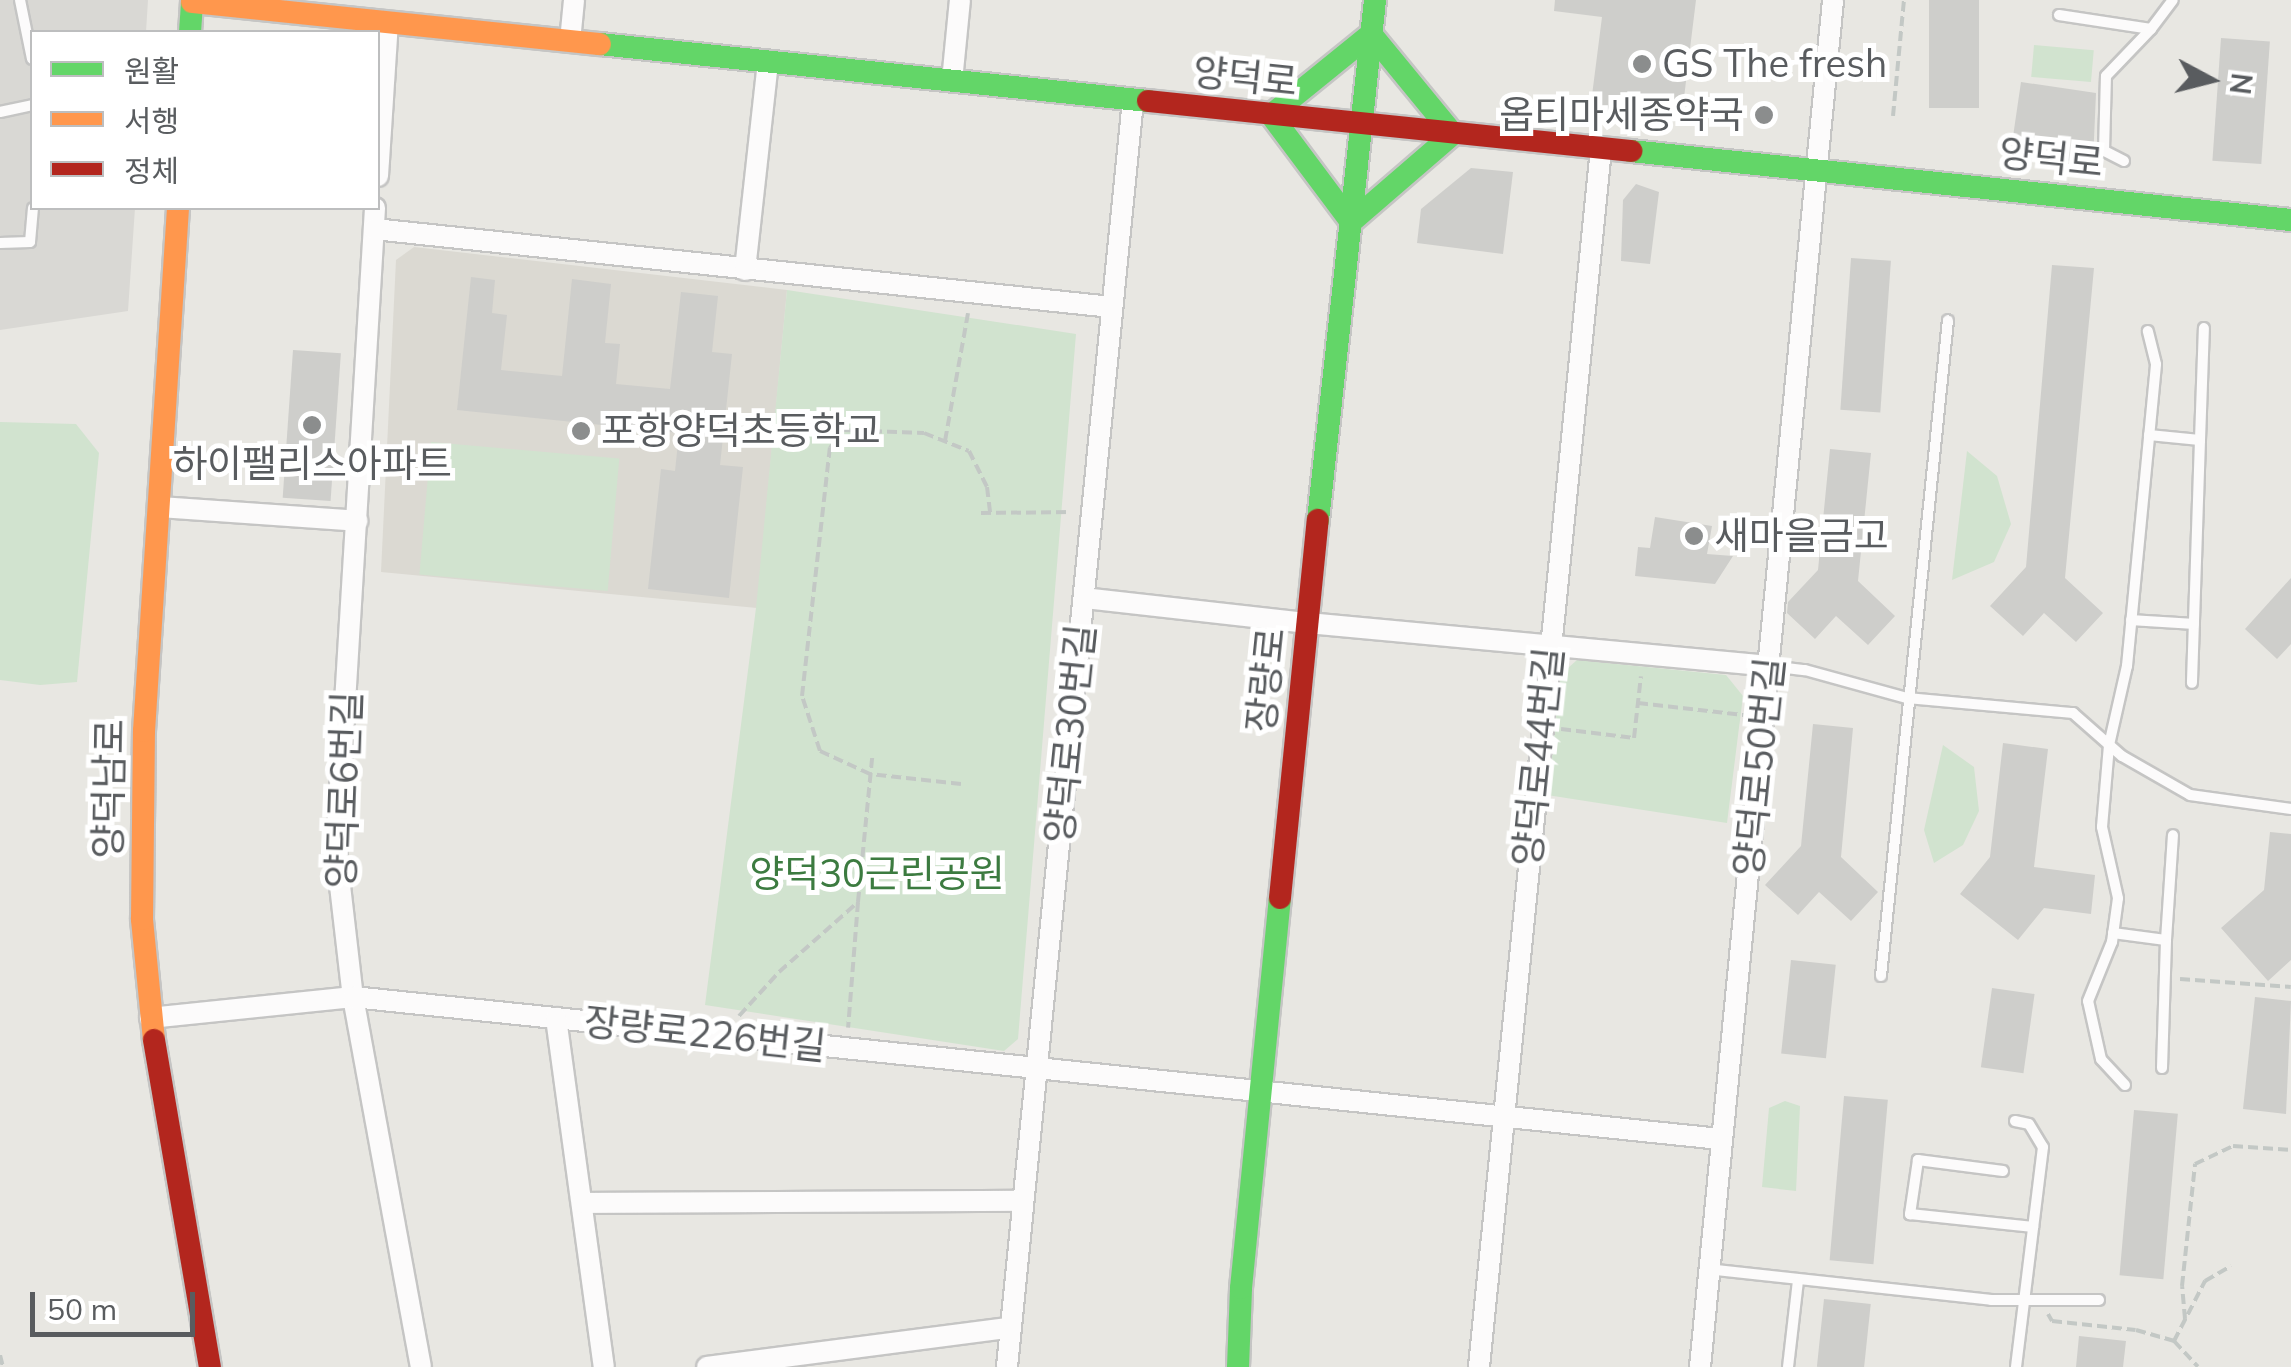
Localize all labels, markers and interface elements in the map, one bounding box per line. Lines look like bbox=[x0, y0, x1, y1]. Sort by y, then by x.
legend bbox=[30, 30, 380, 210]
north arrow bbox=[2161, 30, 2261, 130]
place label: GS The fresh bbox=[1662, 41, 1887, 87]
street label: 양덕로 bbox=[1190, 49, 1300, 105]
text: 원활 bbox=[124, 52, 179, 90]
marker: GS The fresh bbox=[1631, 53, 1653, 75]
text: N bbox=[2223, 71, 2260, 96]
place label: 옵티마세종약국 bbox=[1499, 92, 1744, 138]
text: 서행 bbox=[124, 102, 179, 140]
marker: 옵티마세종약국 bbox=[1753, 104, 1775, 126]
street label: 양덕로 bbox=[1996, 130, 2106, 186]
text: 정체 bbox=[124, 152, 179, 190]
place label: 포항양덕초등학교 bbox=[601, 408, 881, 454]
marker: 하이팰리스아파트 bbox=[301, 414, 323, 436]
marker: 포항양덕초등학교 bbox=[570, 420, 592, 442]
place label: 하이팰리스아파트 bbox=[172, 441, 452, 487]
place label: 새마을금고 bbox=[1714, 513, 1889, 559]
marker: 새마을금고 bbox=[1683, 525, 1705, 547]
street label: 양덕로30번길 bbox=[1036, 622, 1104, 846]
street label: 장량로 bbox=[1238, 625, 1294, 735]
street label: 양덕로44번길 bbox=[1504, 645, 1572, 869]
street label: 양덕로50번길 bbox=[1725, 655, 1793, 879]
street label: 양덕로6번길 bbox=[318, 690, 370, 890]
street label: 양덕남로 bbox=[85, 719, 133, 859]
park label: 양덕30근린공원 bbox=[749, 851, 1005, 897]
street label: 장량로226번길 bbox=[582, 999, 828, 1069]
scale bar bbox=[35, 1272, 200, 1334]
text: 50 m bbox=[47, 1290, 117, 1328]

